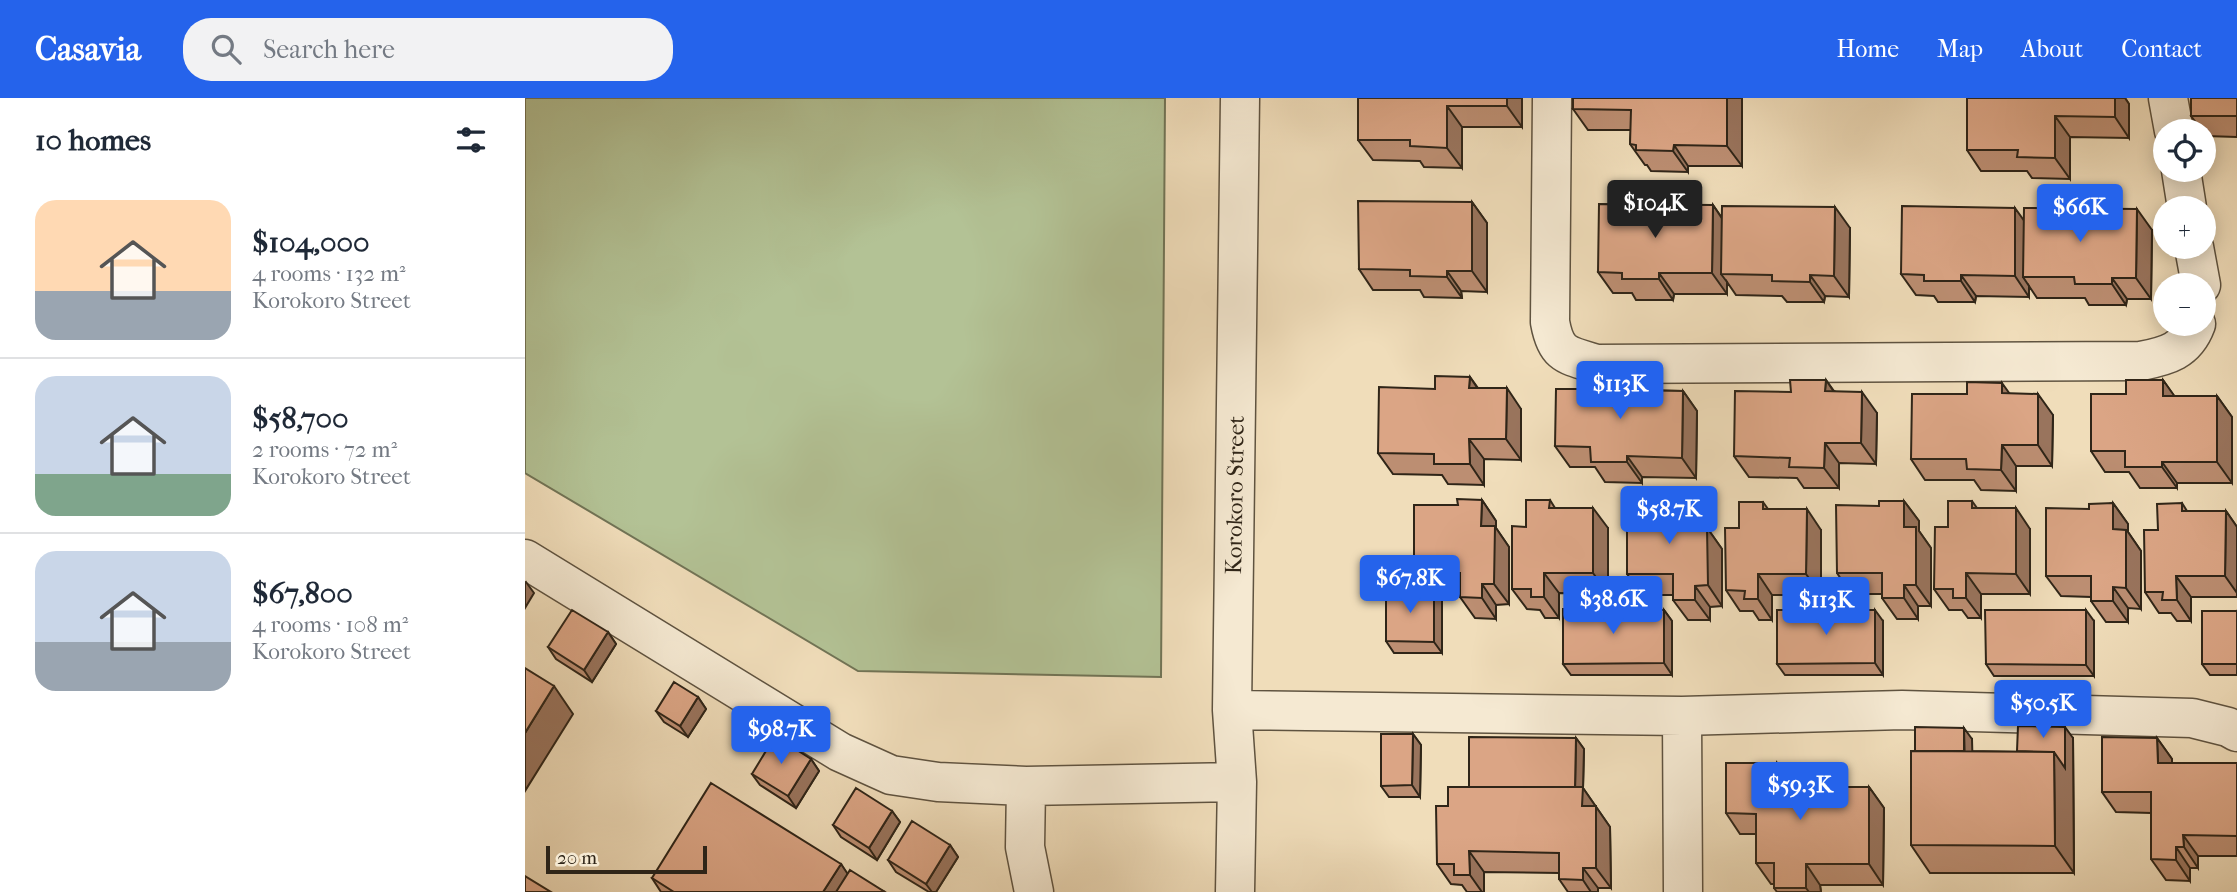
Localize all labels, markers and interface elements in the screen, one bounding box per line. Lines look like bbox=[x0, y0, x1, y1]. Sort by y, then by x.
search box bbox=[183, 18, 673, 81]
text: Casavia bbox=[35, 30, 141, 69]
icon: search bbox=[207, 30, 245, 68]
text: Search here bbox=[263, 34, 395, 65]
text: Home bbox=[1837, 35, 1899, 63]
text: Map bbox=[1937, 35, 1983, 63]
text: About bbox=[2021, 35, 2083, 63]
text: Contact bbox=[2121, 35, 2202, 63]
map controls bbox=[2153, 119, 2216, 336]
button: locate bbox=[2153, 119, 2216, 182]
icon: filters bbox=[452, 121, 490, 159]
text: 10 homes bbox=[35, 123, 151, 158]
pin: $104K bbox=[1606, 180, 1704, 240]
pin: $66K bbox=[2039, 184, 2121, 244]
text: $104K bbox=[1623, 189, 1687, 216]
text: $66K bbox=[2053, 193, 2107, 220]
button: + bbox=[2153, 196, 2216, 259]
text: $104,000 bbox=[252, 225, 370, 260]
icon: home bbox=[91, 228, 175, 312]
text: 4 rooms · 132 m² bbox=[252, 260, 406, 287]
button: − bbox=[2153, 273, 2216, 336]
text: Korokoro Street bbox=[252, 287, 411, 314]
pin: $113K bbox=[1571, 362, 1669, 421]
text: $113K bbox=[1592, 370, 1648, 397]
text: $58,700 bbox=[252, 401, 349, 436]
icon: home bbox=[91, 404, 175, 488]
street label: Korokoro Street bbox=[1220, 415, 1250, 575]
text: 2 rooms · 72 m² bbox=[252, 436, 397, 463]
text: Korokoro Street bbox=[252, 463, 411, 490]
pin: $58.7K bbox=[1612, 486, 1726, 546]
text: $58.7K bbox=[1636, 495, 1702, 522]
pin: $67.8K bbox=[1353, 556, 1467, 615]
text: $67.8K bbox=[1376, 564, 1444, 591]
text: $67,800 bbox=[252, 576, 353, 611]
pin: $38.6K bbox=[1556, 576, 1670, 636]
pin: $113K bbox=[1777, 578, 1875, 637]
icon: home bbox=[91, 579, 175, 663]
text: $38.6K bbox=[1579, 585, 1647, 612]
text: $113K bbox=[1798, 586, 1854, 613]
text: 4 rooms · 108 m² bbox=[252, 611, 408, 638]
text: Korokoro Street bbox=[252, 638, 411, 665]
pin: $50.5K bbox=[1986, 680, 2100, 740]
text: $50.5K bbox=[2010, 689, 2076, 716]
pin: $98.7K bbox=[724, 706, 838, 766]
text: $98.7K bbox=[747, 715, 815, 742]
pin: $59.3K bbox=[1743, 762, 1857, 822]
text: $59.3K bbox=[1767, 771, 1833, 798]
scale bar bbox=[546, 843, 707, 875]
text: 20 m bbox=[557, 847, 597, 869]

